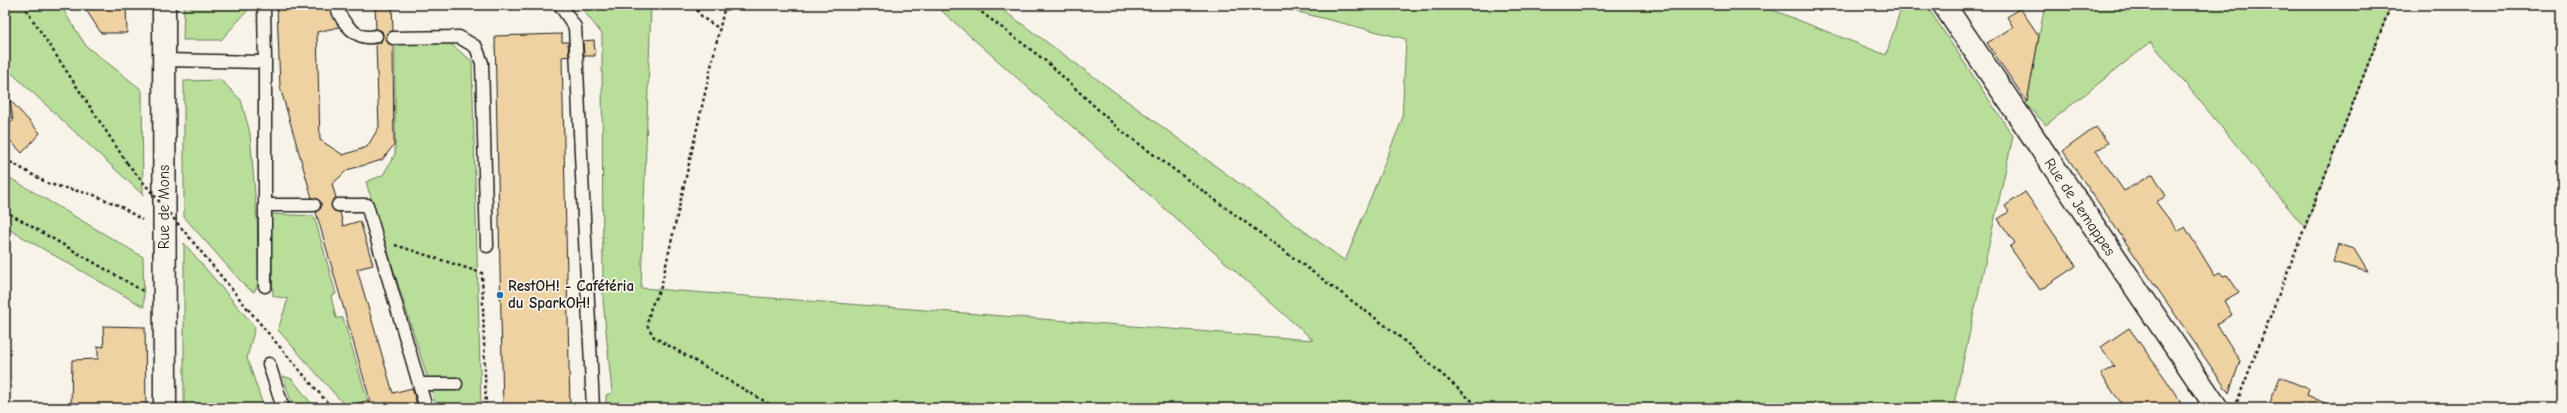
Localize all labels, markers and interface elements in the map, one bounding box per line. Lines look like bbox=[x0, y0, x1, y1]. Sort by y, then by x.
street label: Rue de Jemappes bbox=[2041, 155, 2119, 259]
street label: Rue de Mons bbox=[155, 165, 173, 249]
place label: RestOH! - Cafétéria du SparkOH! bbox=[508, 277, 634, 312]
marker: RestOH! - Cafétéria du SparkOH! bbox=[495, 290, 505, 300]

